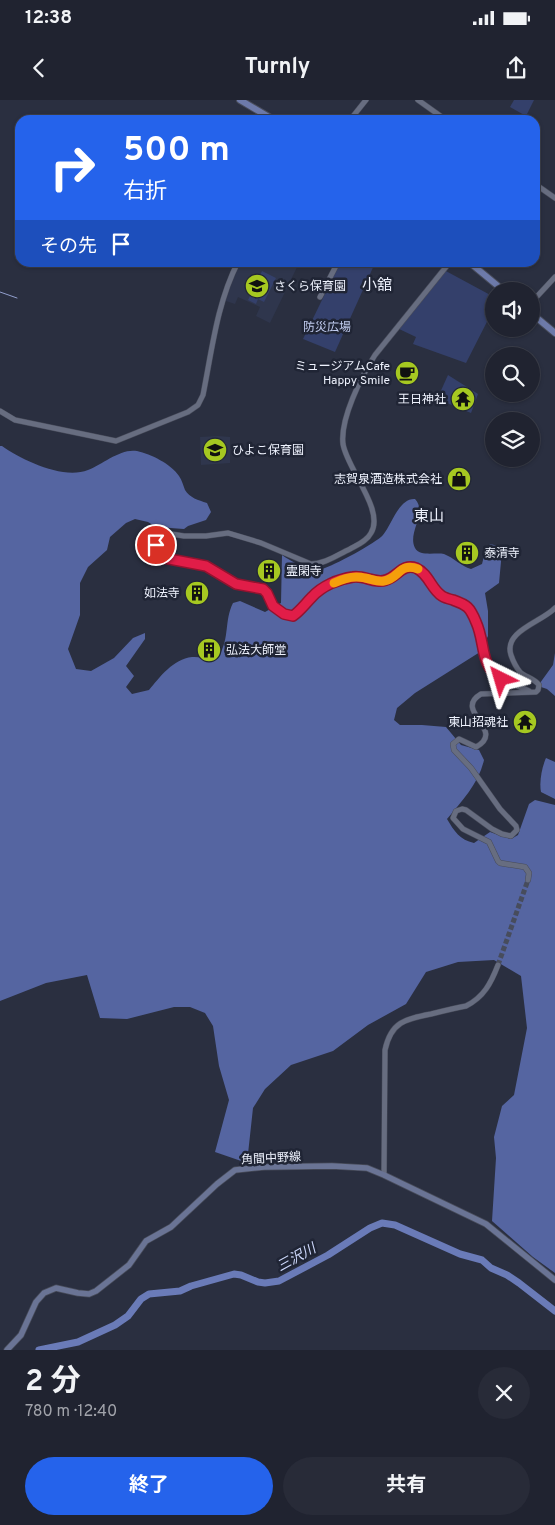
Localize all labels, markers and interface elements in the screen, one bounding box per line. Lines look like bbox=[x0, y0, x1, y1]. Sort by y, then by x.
text: 12:38 bbox=[25, 6, 72, 30]
icon: back bbox=[25, 54, 53, 82]
text: Turnly bbox=[245, 54, 310, 81]
icon: share bbox=[502, 54, 530, 82]
text: 500 m bbox=[123, 129, 230, 173]
icon: right bbox=[40, 135, 105, 200]
text: 右折 bbox=[123, 179, 167, 206]
icon: arrive bbox=[107, 230, 135, 258]
text: その先 bbox=[40, 235, 97, 259]
school or university icon: さくら保育園 bbox=[244, 273, 270, 299]
district label: 小舘 bbox=[362, 277, 392, 296]
place label: さくら保育園 bbox=[274, 279, 346, 295]
map controls bbox=[485, 282, 540, 467]
button: sound bbox=[485, 282, 540, 337]
park label: 防災広場 bbox=[303, 320, 351, 336]
button: search bbox=[485, 347, 540, 402]
place label: ミュージアムCafe Happy Smile bbox=[295, 359, 390, 389]
cafe icon: ミュージアムCafe Happy Smile bbox=[394, 360, 420, 386]
temple icon: 王日神社 bbox=[450, 386, 476, 412]
place label: 王日神社 bbox=[398, 392, 446, 408]
button: layers bbox=[485, 412, 540, 467]
school or university icon: ひよこ保育園 bbox=[202, 437, 228, 463]
place label: ひよこ保育園 bbox=[232, 443, 304, 459]
shop icon: 志賀泉酒造株式会社 bbox=[446, 466, 472, 492]
place label: 志賀泉酒造株式会社 bbox=[334, 472, 442, 488]
district label: 東山 bbox=[414, 508, 444, 527]
pin bbox=[135, 524, 177, 566]
icon: arrive bbox=[142, 531, 170, 559]
building icon: 泰清寺 bbox=[454, 540, 480, 566]
place label: 泰清寺 bbox=[484, 546, 520, 562]
building icon: 霊閑寺 bbox=[256, 558, 282, 584]
place label: 霊閑寺 bbox=[286, 564, 322, 580]
building icon: 如法寺 bbox=[184, 580, 210, 606]
place label: 如法寺 bbox=[144, 586, 180, 602]
building icon: 弘法大師堂 bbox=[196, 637, 222, 663]
place label: 弘法大師堂 bbox=[226, 643, 286, 659]
position arrow bbox=[474, 652, 526, 704]
temple icon: 東山招魂社 bbox=[512, 709, 538, 735]
place label: 東山招魂社 bbox=[448, 715, 508, 731]
street label: 角間中野線 bbox=[241, 1149, 301, 1169]
water label: 三沢川 bbox=[274, 1240, 321, 1276]
text: 2 分 bbox=[25, 1364, 81, 1401]
button: close bbox=[478, 1367, 530, 1419]
text: 780 m · 12:40 bbox=[25, 1402, 117, 1422]
button: 終了 bbox=[25, 1457, 273, 1515]
button: 共有 bbox=[283, 1457, 530, 1515]

